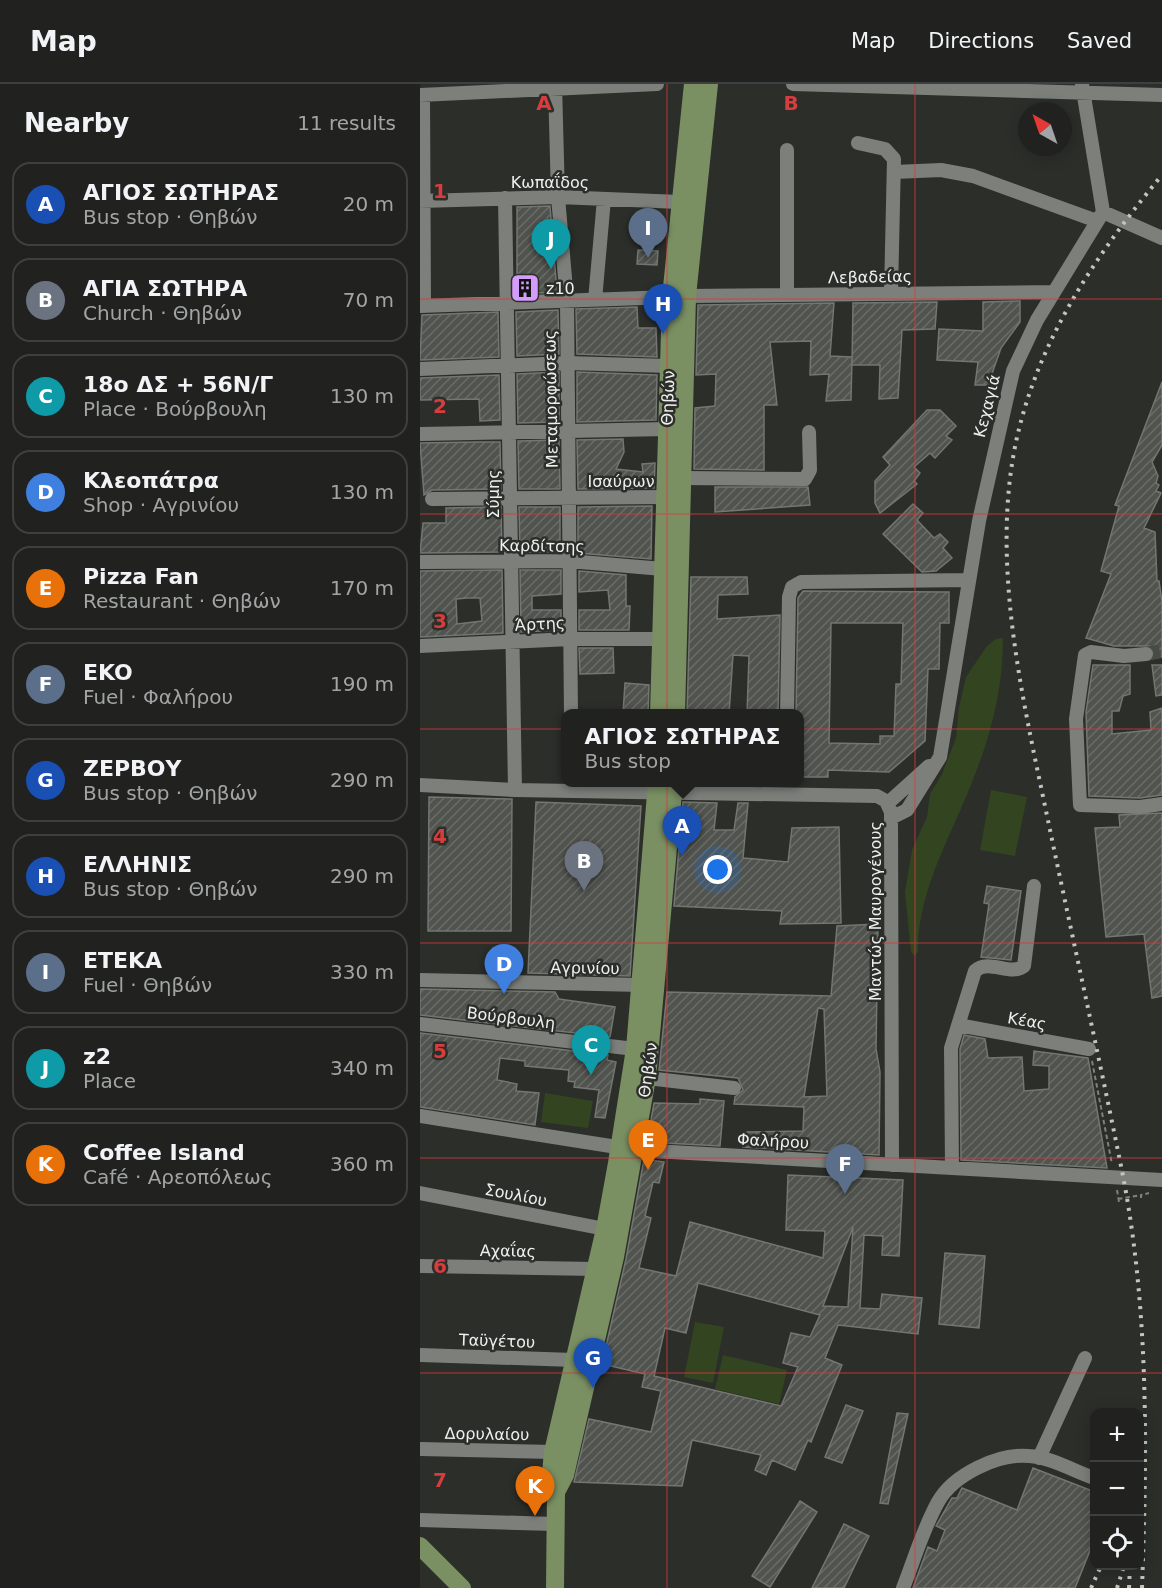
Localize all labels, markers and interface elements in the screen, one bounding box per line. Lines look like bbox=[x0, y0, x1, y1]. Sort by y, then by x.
text: Map bbox=[30, 25, 97, 58]
text: Map bbox=[851, 29, 895, 53]
text: Directions bbox=[928, 29, 1034, 53]
text: Saved bbox=[1067, 29, 1132, 53]
text: A bbox=[536, 91, 552, 115]
text: B bbox=[783, 91, 799, 115]
north arrow bbox=[1018, 102, 1072, 156]
text: Nearby bbox=[24, 108, 129, 138]
text: 11 results bbox=[297, 111, 396, 135]
street label: Κωπαΐδος bbox=[511, 172, 589, 192]
text: 1 bbox=[433, 179, 447, 203]
text: ΑΓΙΟΣ ΣΩΤΗΡΑΣ bbox=[83, 180, 279, 205]
text: A bbox=[38, 192, 53, 216]
text: 20 m bbox=[343, 192, 394, 216]
text: Bus stop · Θηβών bbox=[83, 205, 258, 229]
pin: I bbox=[628, 208, 668, 258]
pin: J bbox=[532, 220, 570, 269]
street label: Λεβαδείας bbox=[828, 267, 912, 287]
building icon: z10 bbox=[509, 272, 541, 304]
text: ΑΓΙΑ ΣΩΤΗΡΑ bbox=[83, 276, 247, 301]
place label: z10 bbox=[546, 279, 575, 298]
pin: H bbox=[644, 284, 682, 334]
text: B bbox=[38, 288, 53, 312]
text: 70 m bbox=[343, 288, 394, 312]
text: Church · Θηβών bbox=[83, 301, 242, 325]
street label: Μεταμορφώσεως bbox=[540, 330, 562, 468]
street label: Θηβών bbox=[658, 370, 678, 426]
text: 18ο ΔΣ + 56Ν/Γ bbox=[83, 372, 273, 397]
street label: Κεχαγιά bbox=[970, 372, 1004, 440]
text: C bbox=[38, 384, 53, 408]
text: 130 m bbox=[330, 384, 394, 408]
text: 2 bbox=[433, 394, 447, 418]
text: Place · Βούρβουλη bbox=[83, 397, 267, 421]
text: Κλεοπάτρα bbox=[83, 468, 219, 493]
street label: Σύμης bbox=[484, 469, 503, 519]
street label: Ισαύρων bbox=[587, 472, 655, 491]
text: D bbox=[37, 480, 54, 504]
text: 130 m bbox=[330, 480, 394, 504]
text: Shop · Αγρινίου bbox=[83, 493, 239, 517]
street label: Καρδίτσης bbox=[499, 536, 585, 556]
text: Pizza Fan bbox=[83, 564, 199, 589]
text: E bbox=[39, 576, 52, 600]
text: 170 m bbox=[330, 576, 394, 600]
text: Restaurant · Θηβών bbox=[83, 589, 281, 613]
text: 3 bbox=[433, 609, 447, 633]
street label: Άρτης bbox=[514, 613, 566, 635]
text: EKO bbox=[83, 660, 133, 685]
text: F bbox=[39, 672, 52, 696]
text: 190 m bbox=[330, 672, 394, 696]
text: Fuel · Φαλήρου bbox=[83, 685, 233, 709]
popup bbox=[561, 709, 804, 787]
text: ΑΓΙΟΣ ΣΩΤΗΡΑΣ bbox=[585, 724, 780, 749]
text: Bus stop bbox=[585, 749, 671, 773]
text: ΖΕΡΒΟΥ bbox=[83, 756, 182, 781]
text: G bbox=[37, 768, 54, 792]
text: 290 m bbox=[330, 768, 394, 792]
text: Bus stop · Θηβών bbox=[83, 781, 258, 805]
pin: A bbox=[662, 806, 702, 856]
street label: Μαντώς Μαυρογένους bbox=[866, 821, 885, 1001]
text: 4 bbox=[433, 824, 447, 848]
pin: B bbox=[564, 842, 604, 891]
text: ΕΛΛΗΝΙΣ bbox=[83, 852, 192, 877]
your location bbox=[703, 855, 732, 884]
text: H bbox=[37, 864, 54, 888]
text: 290 m bbox=[330, 864, 394, 888]
text: Bus stop · Θηβών bbox=[83, 877, 258, 901]
pin: D bbox=[484, 944, 524, 994]
text: ΕΤΕΚΑ bbox=[83, 948, 162, 973]
street label: Αγρινίου bbox=[550, 958, 620, 978]
text: I bbox=[42, 960, 49, 984]
text: 330 m bbox=[330, 960, 394, 984]
text: Fuel · Θηβών bbox=[83, 973, 212, 997]
street label: Βούρβουλη bbox=[466, 1003, 556, 1033]
street label: Κέας bbox=[1006, 1008, 1048, 1034]
pin: C bbox=[572, 1026, 610, 1075]
text: 5 bbox=[433, 1039, 447, 1063]
street label: Θηβών bbox=[635, 1041, 661, 1099]
text: z2 bbox=[83, 1044, 111, 1069]
text: J bbox=[42, 1056, 49, 1080]
text: 340 m bbox=[330, 1056, 394, 1080]
text: Place bbox=[83, 1069, 136, 1093]
pin: E bbox=[628, 1120, 668, 1170]
street label: Φαλήρου bbox=[737, 1130, 809, 1152]
text: Coffee Island bbox=[83, 1140, 245, 1165]
pin: F bbox=[826, 1144, 864, 1194]
text: K bbox=[38, 1152, 53, 1176]
text: 360 m bbox=[330, 1152, 394, 1176]
text: Café · Αρεοπόλεως bbox=[83, 1165, 272, 1189]
street label: Σουλίου bbox=[483, 1180, 549, 1210]
street label: Αχαΐας bbox=[480, 1240, 536, 1261]
text: 6 bbox=[433, 1254, 447, 1278]
street label: Ταϋγέτου bbox=[458, 1330, 535, 1352]
pin: G bbox=[574, 1338, 612, 1388]
map controls bbox=[1090, 1408, 1144, 1570]
button: + bbox=[1090, 1408, 1144, 1462]
street label: Δορυλαίου bbox=[445, 1424, 529, 1444]
button: − bbox=[1090, 1462, 1144, 1516]
pin: K bbox=[516, 1466, 554, 1516]
text: 7 bbox=[433, 1468, 447, 1492]
button: locate bbox=[1090, 1516, 1144, 1570]

